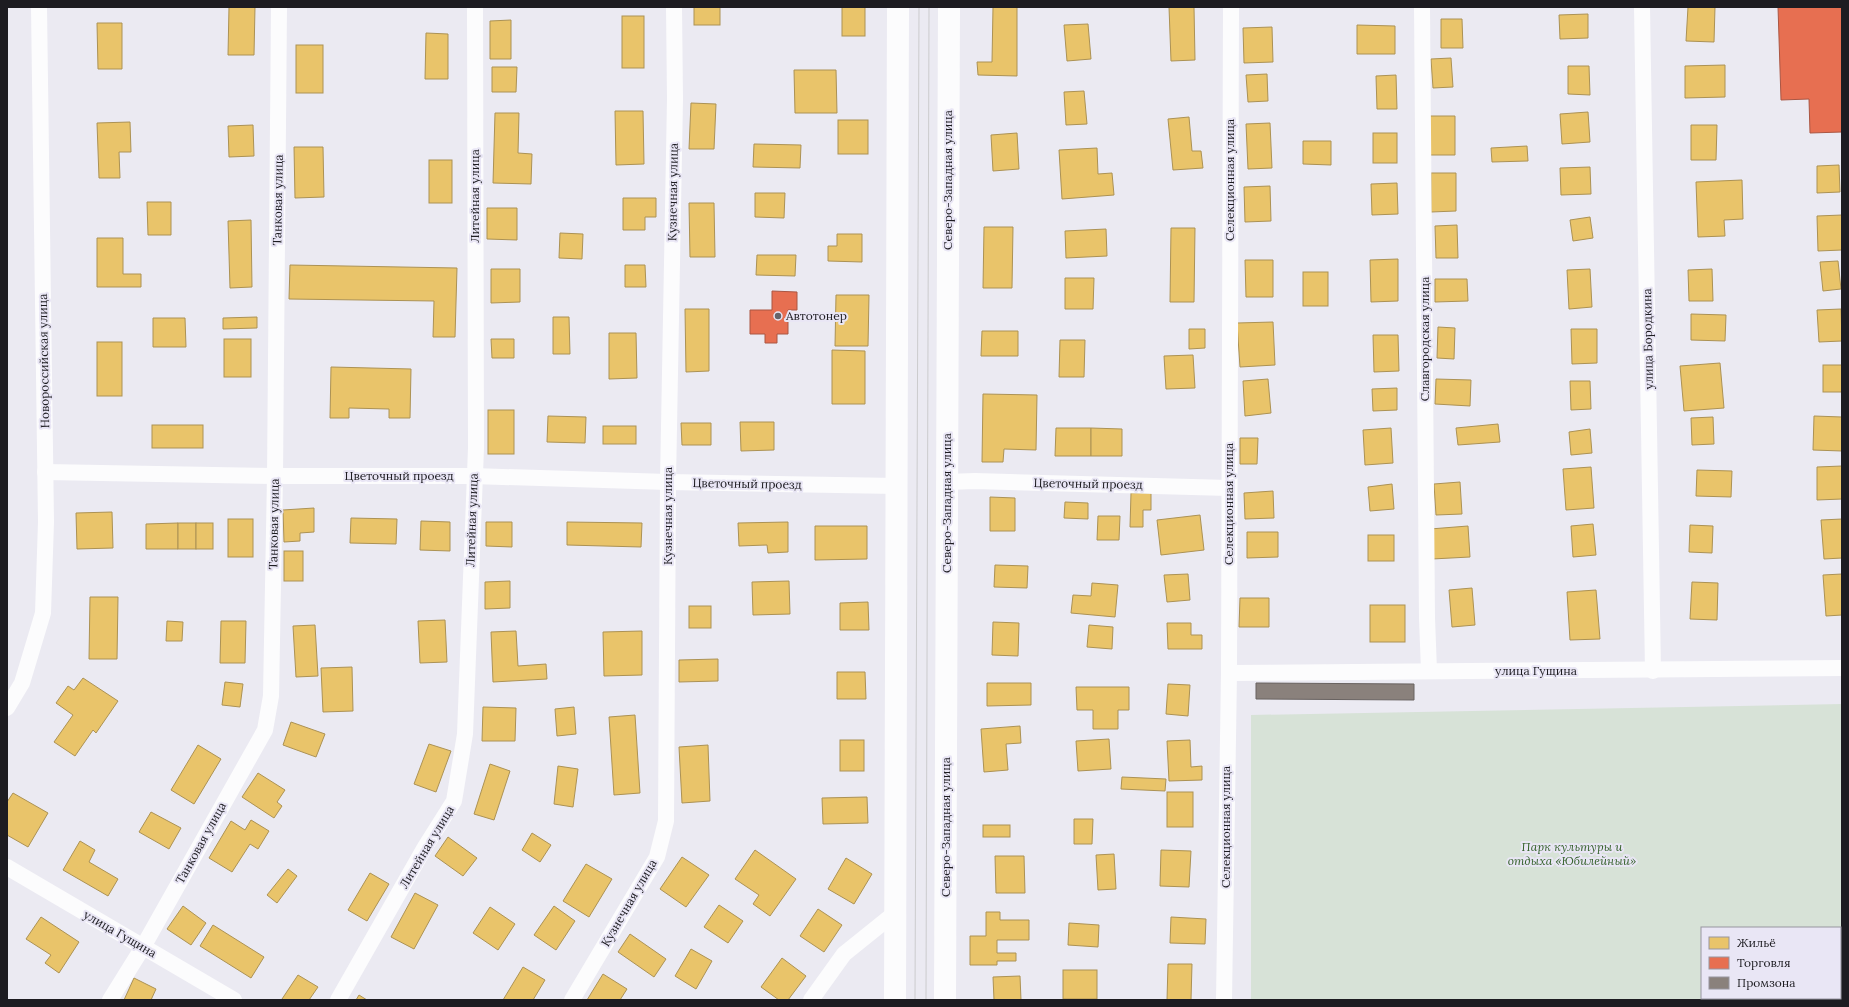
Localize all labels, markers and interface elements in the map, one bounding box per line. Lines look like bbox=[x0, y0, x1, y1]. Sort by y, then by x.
street label: Северо-Западная улица bbox=[940, 110, 955, 250]
street label: Селекционная улица bbox=[1222, 119, 1237, 241]
street label: Кузнечная улица bbox=[664, 143, 681, 241]
street label: Литейная улица bbox=[467, 149, 482, 243]
street label: Танковая улица bbox=[269, 154, 286, 246]
street label: Славгородская улица bbox=[1417, 277, 1432, 401]
street label: улица Бородкина bbox=[1639, 288, 1656, 390]
street label: Новороссийская улица bbox=[35, 294, 52, 428]
place label: Автотонер bbox=[785, 308, 847, 323]
marker: Автотонер bbox=[773, 311, 783, 321]
street label: Северо-Западная улица bbox=[939, 433, 954, 573]
street label: Селекционная улица bbox=[1221, 443, 1236, 565]
street label: Кузнечная улица bbox=[660, 467, 675, 565]
street label: Цветочный проезд bbox=[344, 468, 454, 483]
street label: Литейная улица bbox=[462, 473, 481, 567]
street label: Цветочный проезд bbox=[692, 475, 802, 492]
street label: Цветочный проезд bbox=[1033, 475, 1143, 492]
street label: Танковая улица bbox=[265, 478, 282, 570]
street label: улица Гущина bbox=[1495, 663, 1577, 678]
street label: Северо-Западная улица bbox=[938, 757, 953, 897]
street label: Селекционная улица bbox=[1218, 766, 1233, 888]
street label: Танковая улица bbox=[172, 799, 229, 886]
street label: Литейная улица bbox=[396, 803, 457, 891]
park label: Парк культуры и отдыха «Юбилейный» bbox=[1508, 839, 1636, 868]
street label: Кузнечная улица bbox=[598, 856, 660, 949]
street label: улица Гущина bbox=[81, 907, 159, 961]
legend bbox=[1701, 927, 1841, 999]
text: Жильё bbox=[1737, 935, 1776, 950]
text: Торговля bbox=[1737, 955, 1790, 970]
text: Промзона bbox=[1737, 975, 1795, 990]

